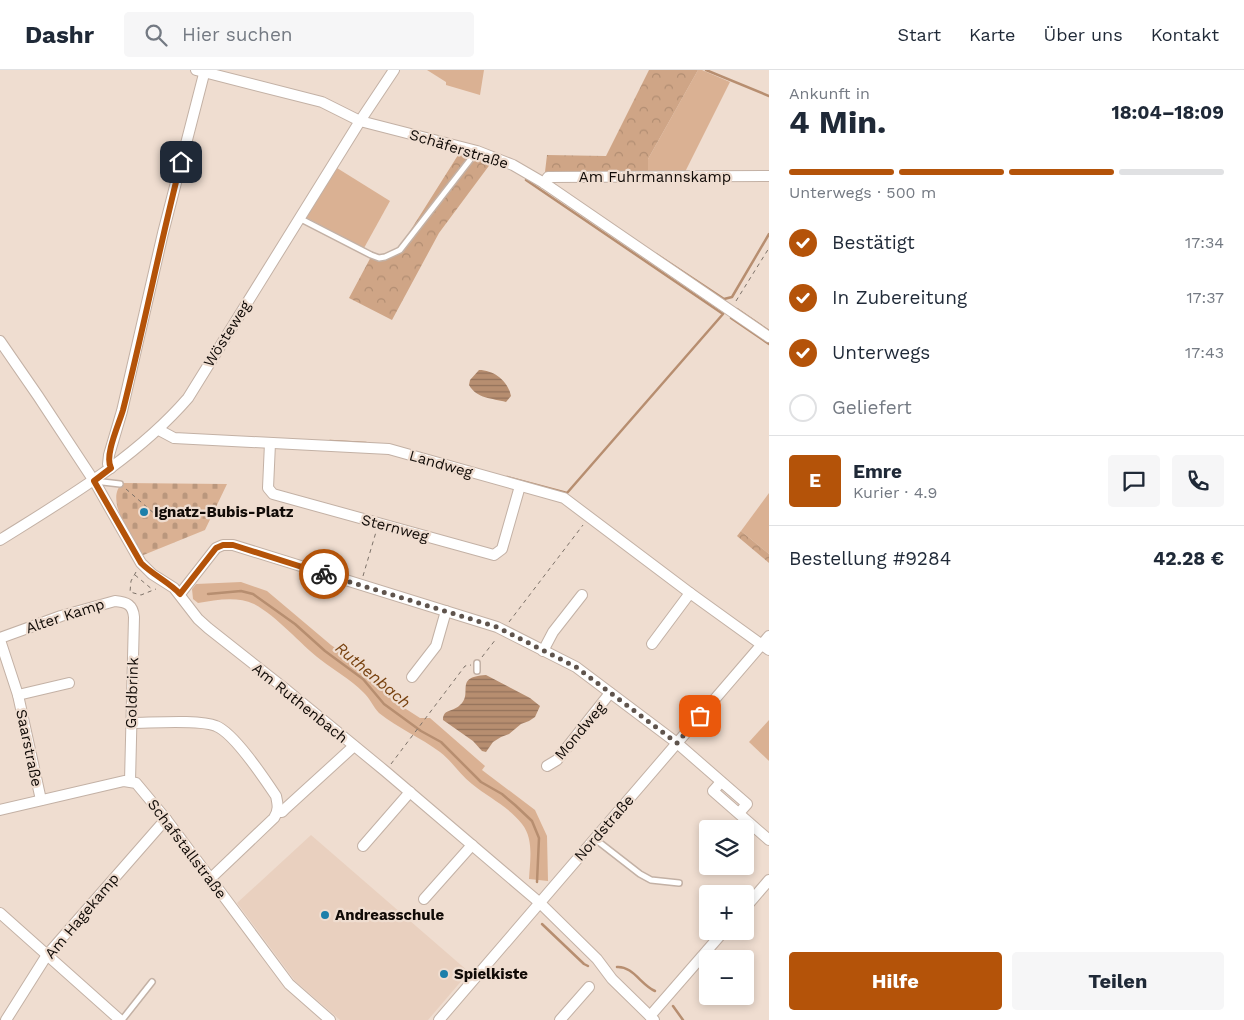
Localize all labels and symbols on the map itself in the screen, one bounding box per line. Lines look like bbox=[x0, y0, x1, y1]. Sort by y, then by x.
street label: Schäferstraße bbox=[407, 125, 511, 173]
pin bbox=[160, 141, 202, 183]
street label: Am Fuhrmannskamp bbox=[579, 168, 731, 186]
street label: Wösteweg bbox=[200, 298, 254, 370]
street label: Landweg bbox=[407, 446, 475, 482]
place label: Ignatz-Bubis-Platz bbox=[154, 503, 294, 521]
marker: Ignatz-Bubis-Platz bbox=[138, 506, 150, 518]
street label: Sternweg bbox=[359, 510, 431, 546]
courier bbox=[299, 549, 349, 599]
street label: Alter Kamp bbox=[23, 595, 107, 637]
water label: Ruthenbach bbox=[332, 638, 414, 712]
street label: Goldbrink bbox=[122, 657, 142, 729]
street label: Am Ruthenbach bbox=[249, 659, 351, 747]
pin bbox=[679, 695, 721, 737]
street label: Mondweg bbox=[551, 699, 609, 763]
street label: Saarstraße bbox=[12, 708, 46, 788]
street label: Nordstraße bbox=[570, 791, 638, 865]
street label: Schafstallstraße bbox=[144, 796, 230, 902]
street label: Am Hagekamp bbox=[41, 870, 123, 962]
place label: Andreasschule bbox=[335, 906, 445, 924]
marker: Andreasschule bbox=[319, 909, 331, 921]
place label: Spielkiste bbox=[454, 965, 528, 983]
marker: Spielkiste bbox=[438, 968, 450, 980]

